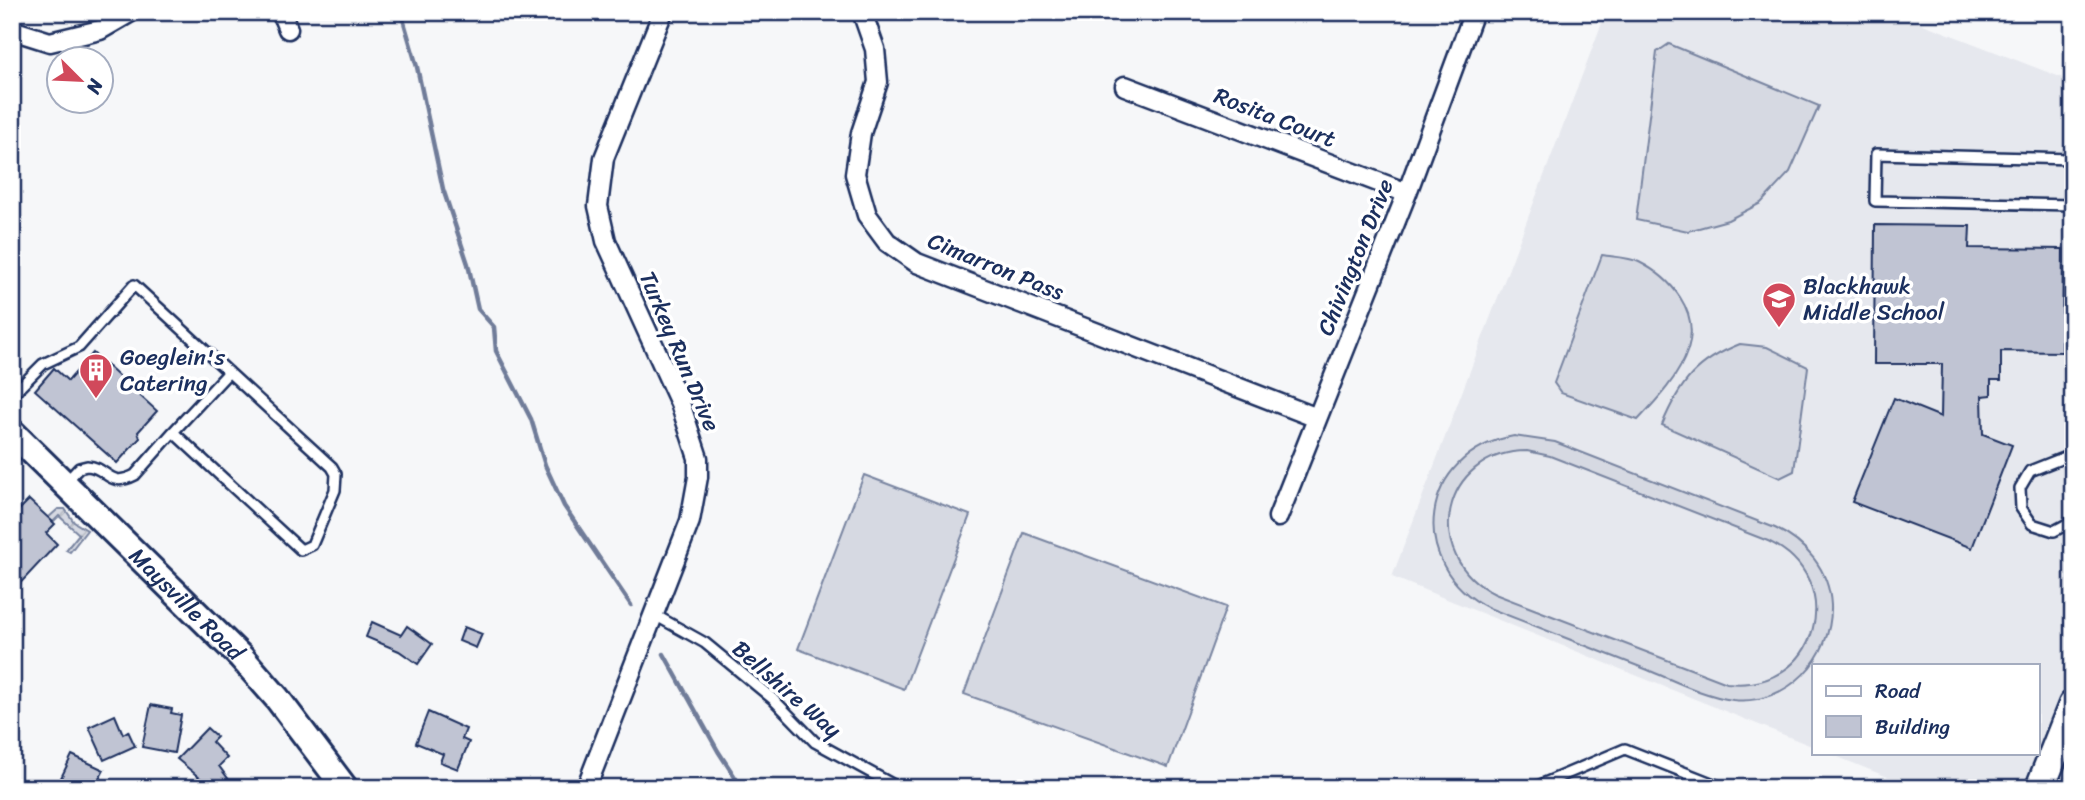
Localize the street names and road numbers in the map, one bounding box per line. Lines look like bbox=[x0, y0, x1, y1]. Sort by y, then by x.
street label: Rosita Court bbox=[1208, 75, 1342, 160]
street label: Chivington Drive bbox=[1305, 172, 1406, 342]
street label: Cimarron Pass bbox=[921, 220, 1071, 313]
street label: Turkey Run Drive bbox=[627, 264, 732, 438]
street label: Maysville Road bbox=[119, 537, 255, 672]
street label: Bellshire Way bbox=[722, 630, 851, 749]

